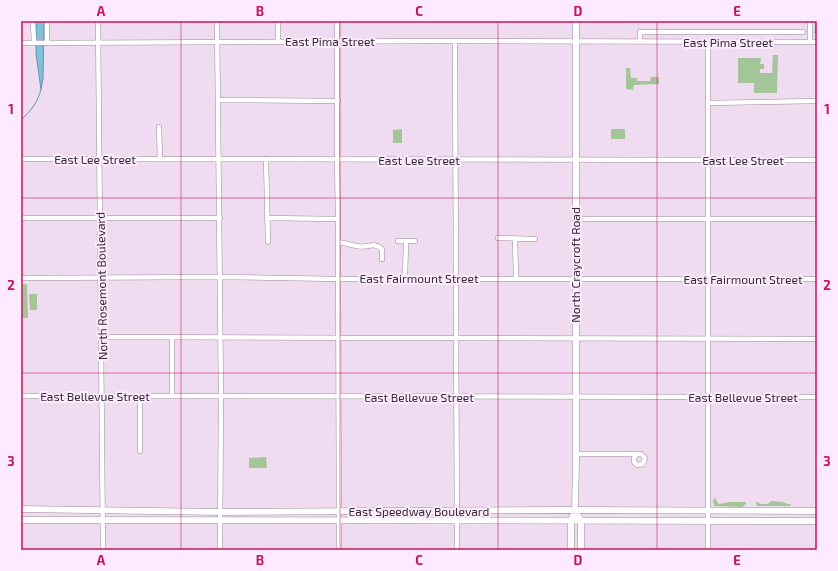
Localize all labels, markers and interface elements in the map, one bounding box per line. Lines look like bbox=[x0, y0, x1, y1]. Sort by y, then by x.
text: A bbox=[97, 3, 106, 19]
text: B bbox=[256, 3, 264, 19]
text: C bbox=[415, 3, 423, 19]
text: D bbox=[574, 3, 583, 19]
text: E bbox=[733, 3, 741, 19]
street label: East Pima Street bbox=[285, 34, 375, 48]
street label: East Pima Street bbox=[683, 35, 773, 49]
text: 1 bbox=[8, 101, 14, 117]
text: 1 bbox=[824, 101, 830, 117]
street label: East Lee Street bbox=[54, 152, 136, 166]
street label: East Lee Street bbox=[378, 153, 460, 167]
street label: East Lee Street bbox=[702, 153, 784, 167]
street label: North Craycroft Road bbox=[568, 207, 582, 323]
street label: North Rosemont Boulevard bbox=[93, 212, 109, 360]
street label: East Fairmount Street bbox=[360, 271, 479, 285]
street label: East Fairmount Street bbox=[684, 272, 803, 286]
text: 2 bbox=[7, 277, 15, 293]
text: 2 bbox=[823, 277, 831, 293]
street label: East Bellevue Street bbox=[40, 389, 150, 403]
street label: East Bellevue Street bbox=[364, 390, 474, 404]
street label: East Bellevue Street bbox=[688, 390, 798, 404]
text: 3 bbox=[7, 453, 15, 469]
text: 3 bbox=[823, 453, 831, 469]
street label: East Speedway Boulevard bbox=[349, 504, 489, 518]
text: A bbox=[97, 552, 106, 568]
text: B bbox=[256, 552, 264, 568]
text: C bbox=[415, 552, 423, 568]
text: D bbox=[574, 552, 583, 568]
text: E bbox=[733, 552, 741, 568]

